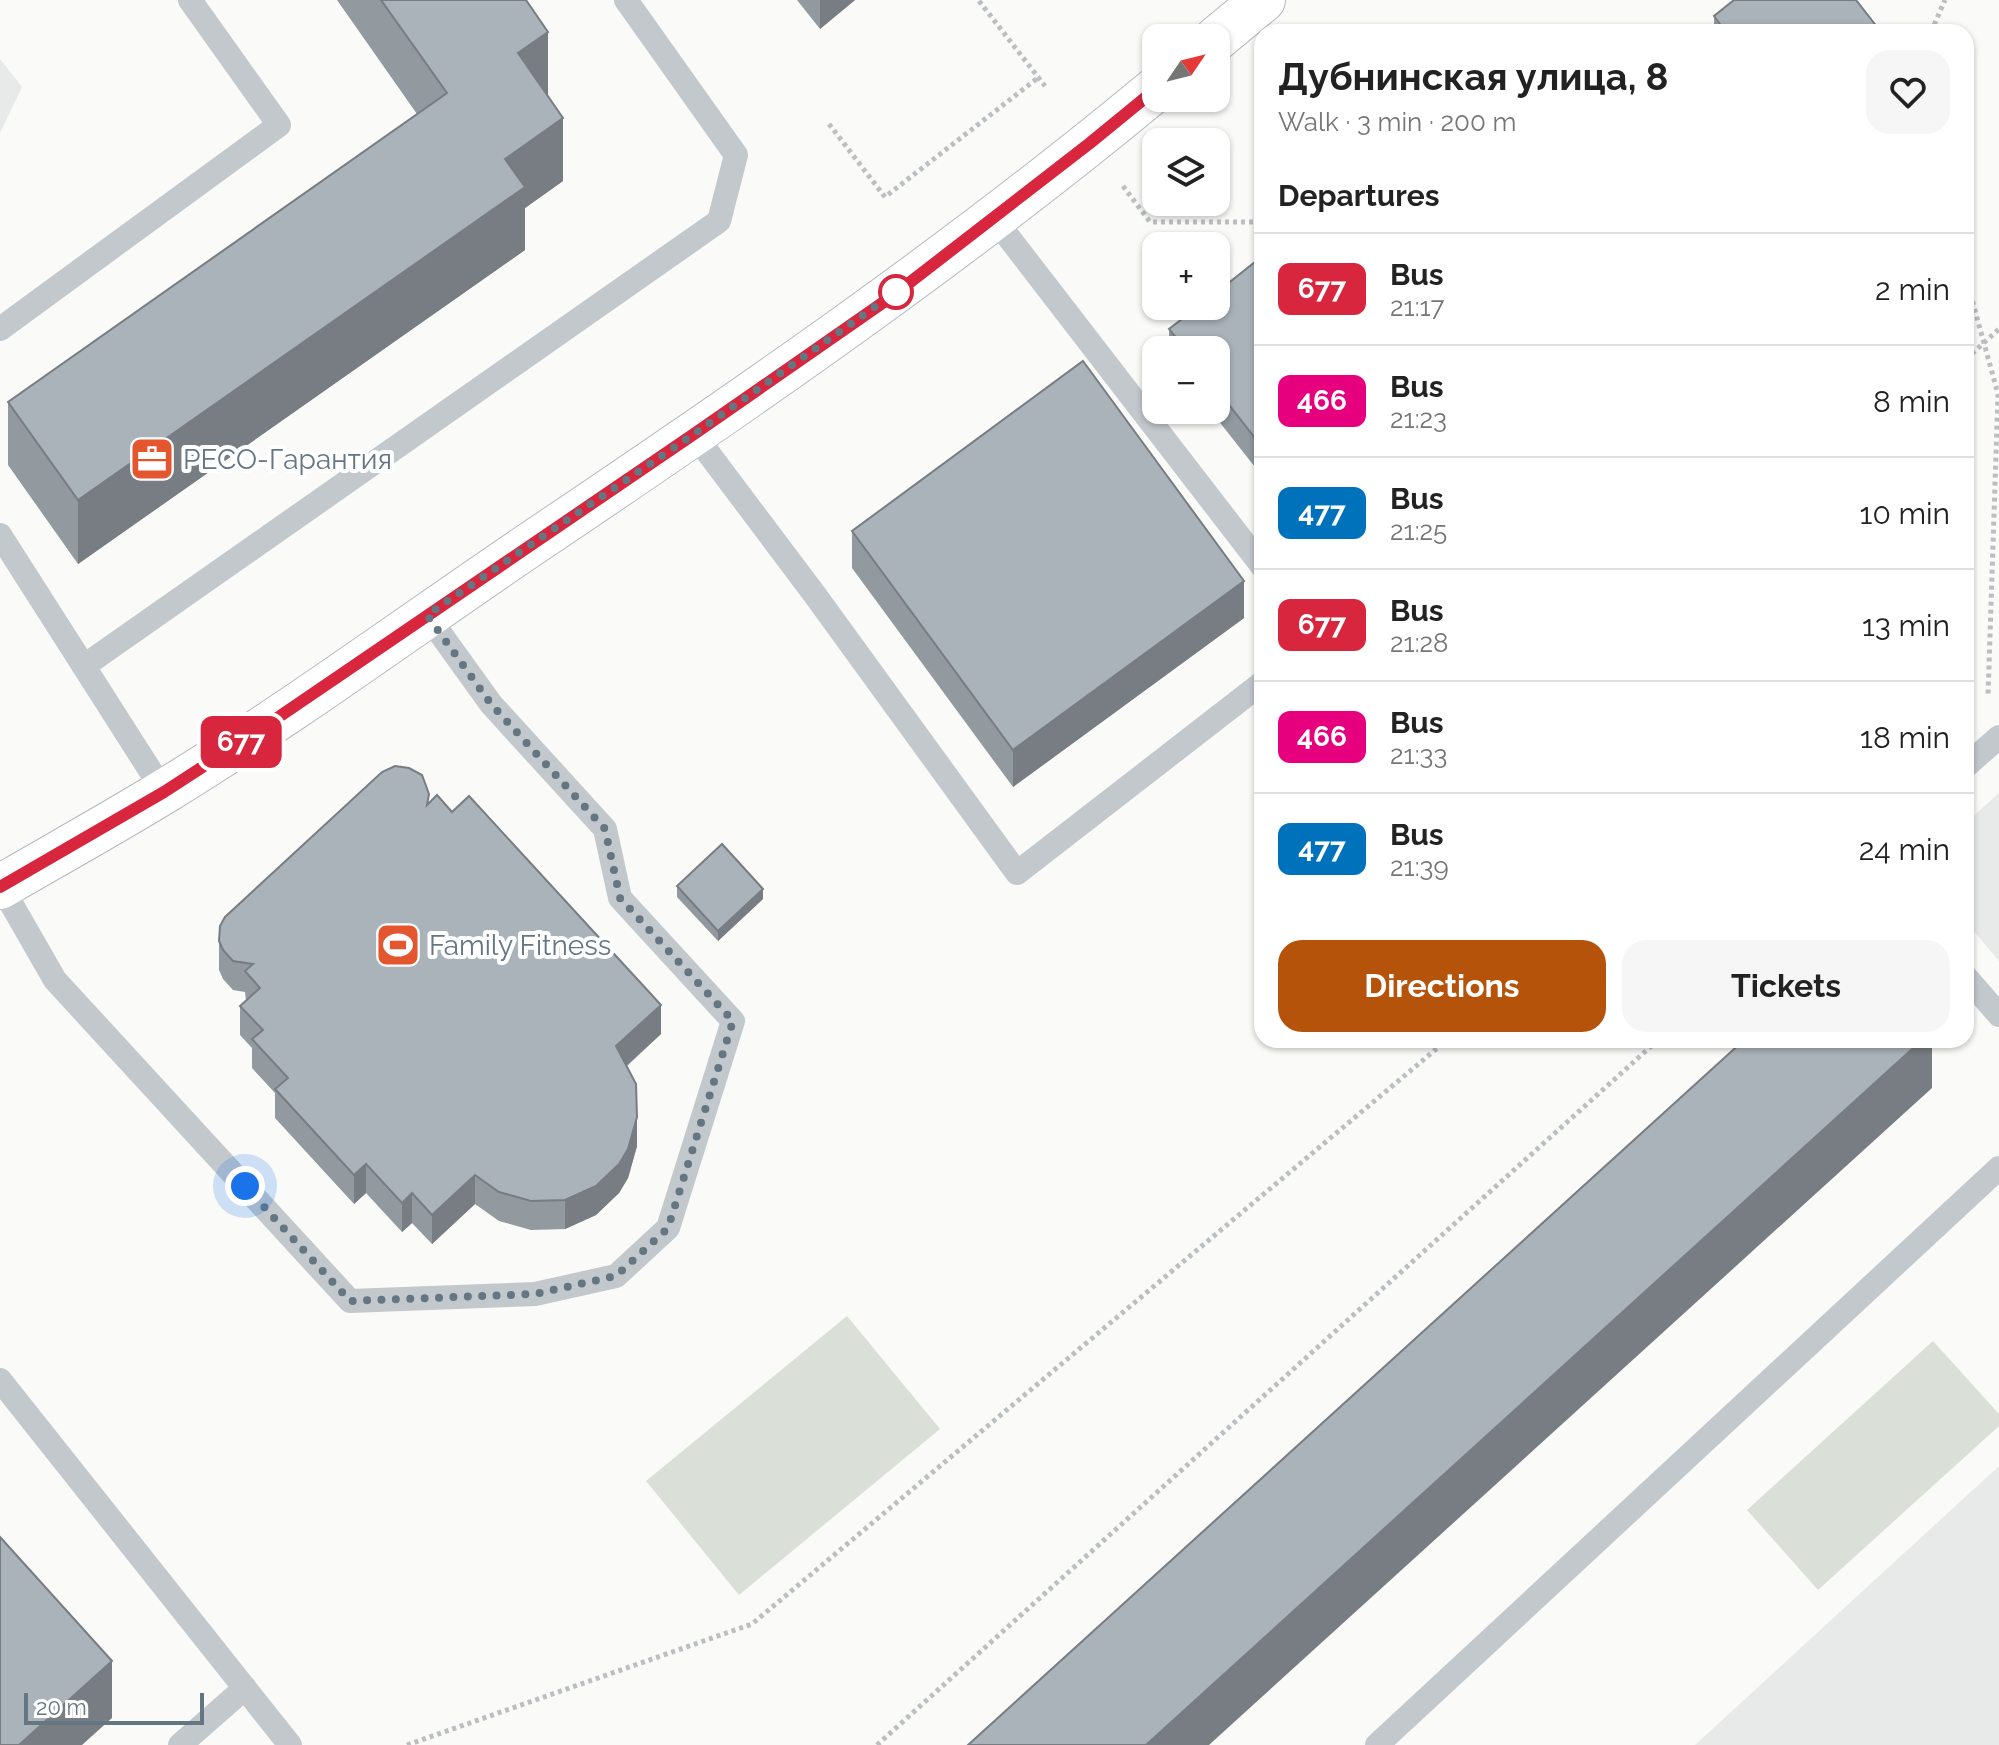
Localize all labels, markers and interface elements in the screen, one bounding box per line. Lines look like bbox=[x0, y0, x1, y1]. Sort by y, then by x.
north arrow bbox=[1142, 24, 1230, 112]
map controls bbox=[1142, 24, 1230, 424]
button: heart bbox=[1866, 50, 1950, 134]
text: Дубнинская улица, 8 bbox=[1278, 54, 1669, 99]
text: Walk · 3 min · 200 m bbox=[1278, 107, 1516, 137]
button: layers bbox=[1142, 128, 1230, 216]
text: Departures bbox=[1278, 178, 1440, 213]
button: + bbox=[1142, 232, 1230, 320]
text: Bus bbox=[1390, 257, 1444, 292]
text: 677 bbox=[1298, 272, 1346, 305]
text: 2 min bbox=[1875, 272, 1950, 307]
unlabelled marker bbox=[879, 275, 913, 309]
text: 21:17 bbox=[1390, 292, 1444, 322]
button: − bbox=[1142, 336, 1230, 424]
text: Bus bbox=[1390, 369, 1444, 404]
text: 466 bbox=[1297, 384, 1347, 417]
text: 8 min bbox=[1873, 384, 1950, 419]
text: 21:23 bbox=[1390, 404, 1447, 434]
office icon: РЕСО-Гарантия bbox=[128, 435, 176, 483]
place label: РЕСО-Гарантия bbox=[183, 443, 392, 476]
text: Bus bbox=[1390, 481, 1444, 516]
text: 477 bbox=[1298, 496, 1346, 529]
text: 10 min bbox=[1860, 496, 1950, 531]
text: 21:25 bbox=[1390, 516, 1447, 546]
text: Bus bbox=[1390, 593, 1444, 628]
text: 677 bbox=[1298, 608, 1346, 641]
text: 13 min bbox=[1862, 608, 1950, 643]
text: 21:28 bbox=[1390, 628, 1449, 658]
text: Bus bbox=[1390, 705, 1444, 740]
line badge: 677 bbox=[195, 716, 287, 768]
text: 466 bbox=[1297, 720, 1347, 753]
text: 18 min bbox=[1860, 720, 1950, 755]
text: 677 bbox=[217, 725, 265, 758]
text: 21:33 bbox=[1390, 740, 1447, 770]
text: Bus bbox=[1390, 817, 1444, 852]
text: 477 bbox=[1298, 832, 1346, 865]
text: 24 min bbox=[1859, 832, 1950, 867]
text: 21:39 bbox=[1390, 852, 1449, 882]
sports icon: Family Fitness bbox=[374, 921, 422, 969]
place label: Family Fitness bbox=[429, 929, 611, 962]
button: Directions bbox=[1278, 940, 1606, 1032]
button: Tickets bbox=[1622, 940, 1950, 1032]
your location bbox=[225, 1166, 265, 1206]
scale bar bbox=[24, 1689, 204, 1725]
text: 20 m bbox=[36, 1694, 87, 1720]

